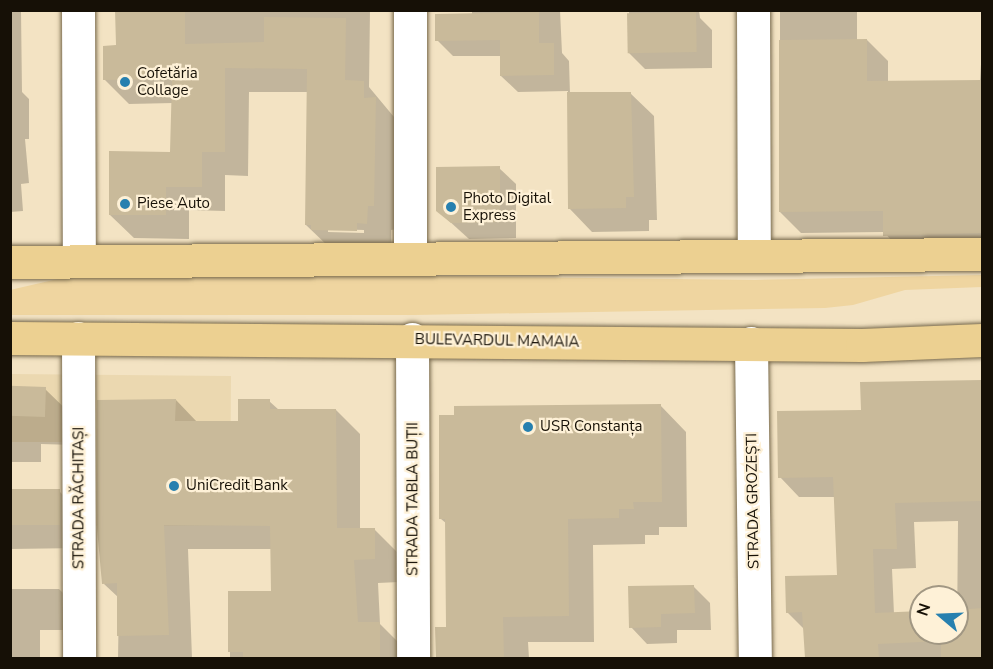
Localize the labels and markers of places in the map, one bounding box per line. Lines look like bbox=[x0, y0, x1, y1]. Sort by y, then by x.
place label: Cofetăria Collage bbox=[137, 64, 198, 99]
marker: Cofetăria Collage bbox=[118, 75, 132, 89]
place label: Photo Digital Express bbox=[463, 189, 551, 224]
place label: Piese Auto bbox=[137, 195, 210, 213]
marker: Piese Auto bbox=[118, 197, 132, 211]
marker: Photo Digital Express bbox=[444, 200, 458, 214]
place label: USR Constanța bbox=[540, 418, 643, 436]
marker: USR Constanța bbox=[521, 420, 535, 434]
place label: UniCredit Bank bbox=[186, 477, 288, 495]
marker: UniCredit Bank bbox=[167, 479, 181, 493]

